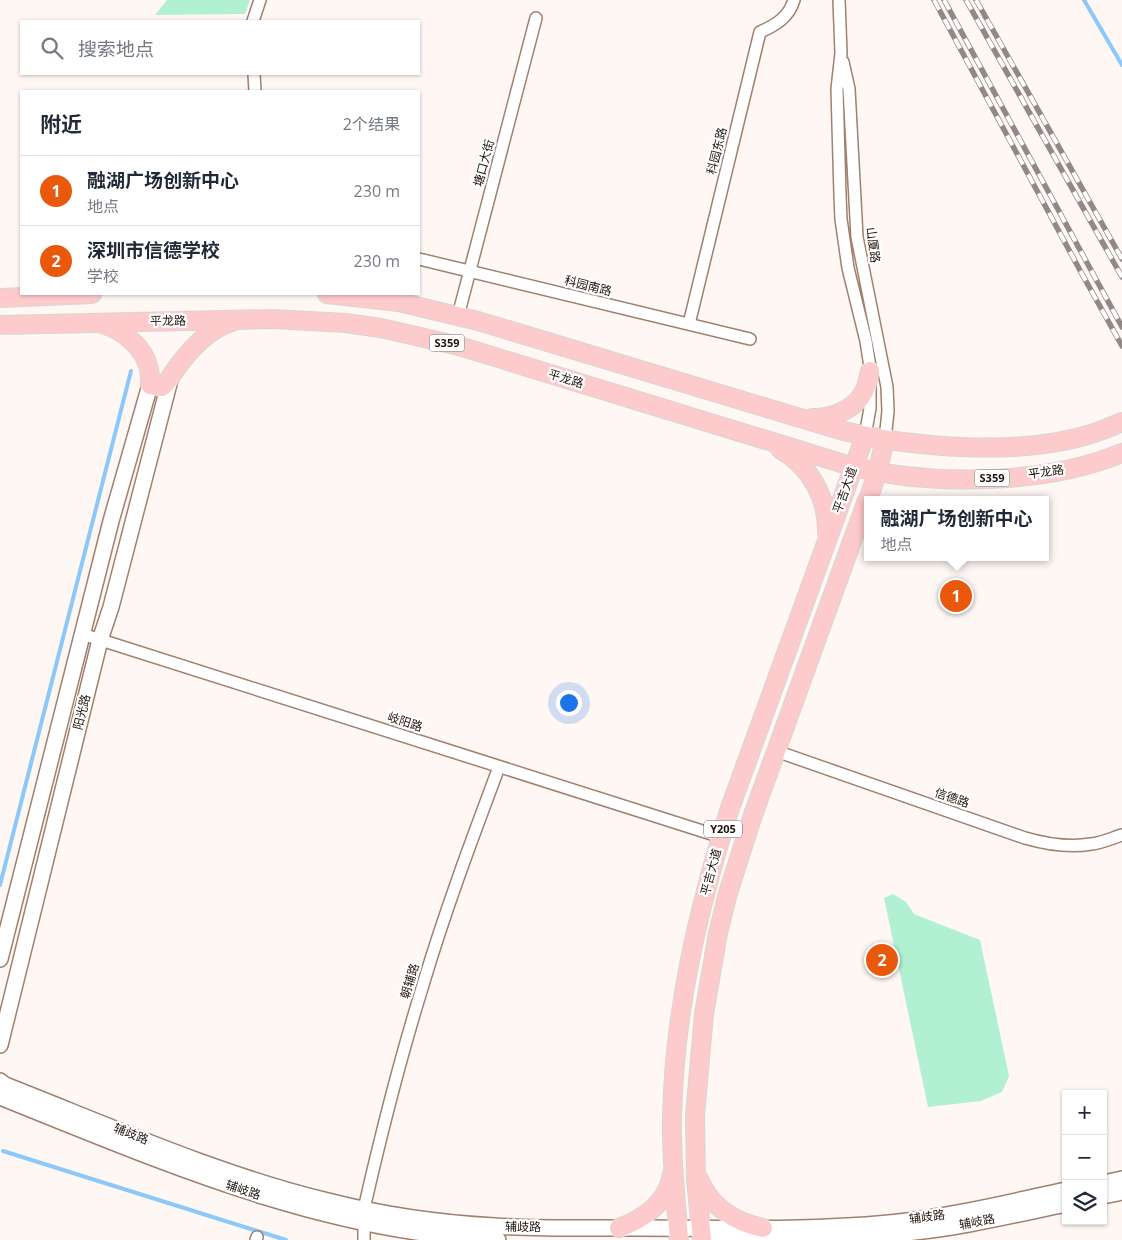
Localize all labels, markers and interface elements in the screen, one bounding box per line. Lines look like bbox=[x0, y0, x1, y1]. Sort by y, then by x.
search box bbox=[20, 20, 420, 75]
icon: search bbox=[38, 34, 66, 62]
text: 搜索地点 bbox=[78, 36, 154, 62]
text: 附近 bbox=[40, 110, 82, 138]
text: 2个结果 bbox=[343, 113, 400, 135]
street label: 科园东路 bbox=[702, 126, 731, 176]
street label: 塘口大街 bbox=[469, 137, 498, 188]
text: 融湖广场创新中心 bbox=[87, 167, 239, 193]
text: 1 bbox=[51, 180, 61, 202]
text: 230 m bbox=[354, 180, 400, 202]
text: 地点 bbox=[87, 195, 119, 217]
street label: 山厦路 bbox=[863, 226, 884, 264]
text: 深圳市信德学校 bbox=[87, 237, 220, 263]
text: 2 bbox=[51, 250, 61, 272]
text: 230 m bbox=[354, 250, 400, 272]
text: 学校 bbox=[87, 265, 119, 287]
street label: 科园南路 bbox=[563, 271, 613, 300]
street label: 平龙路 bbox=[150, 312, 186, 329]
road number: S359 bbox=[430, 334, 464, 352]
street label: 平龙路 bbox=[546, 365, 586, 392]
street label: 平龙路 bbox=[1027, 461, 1065, 482]
street label: 平吉大道 bbox=[828, 464, 861, 515]
road number: S359 bbox=[974, 469, 1010, 486]
popup bbox=[864, 496, 1049, 561]
text: 融湖广场创新中心 bbox=[880, 505, 1033, 531]
text: 地点 bbox=[880, 533, 913, 555]
pin: 1 bbox=[940, 577, 972, 615]
your location bbox=[556, 690, 582, 716]
street label: 阳光路 bbox=[69, 692, 94, 731]
street label: 岐阳路 bbox=[385, 708, 425, 735]
street label: 信德路 bbox=[932, 784, 972, 811]
road number: Y205 bbox=[704, 821, 742, 838]
street label: 平吉大道 bbox=[696, 846, 725, 897]
pin: 2 bbox=[866, 941, 898, 979]
street label: 朝辅路 bbox=[396, 961, 423, 1001]
map controls bbox=[1062, 1090, 1107, 1225]
button: + bbox=[1062, 1090, 1107, 1135]
street label: 辅歧路 bbox=[111, 1119, 151, 1148]
button: − bbox=[1062, 1135, 1107, 1180]
street label: 辅岐路 bbox=[223, 1176, 263, 1203]
button: layers bbox=[1062, 1180, 1107, 1225]
street label: 辅歧路 bbox=[908, 1206, 946, 1227]
street label: 辅岐路 bbox=[958, 1210, 996, 1233]
street label: 辅歧路 bbox=[505, 1218, 541, 1235]

